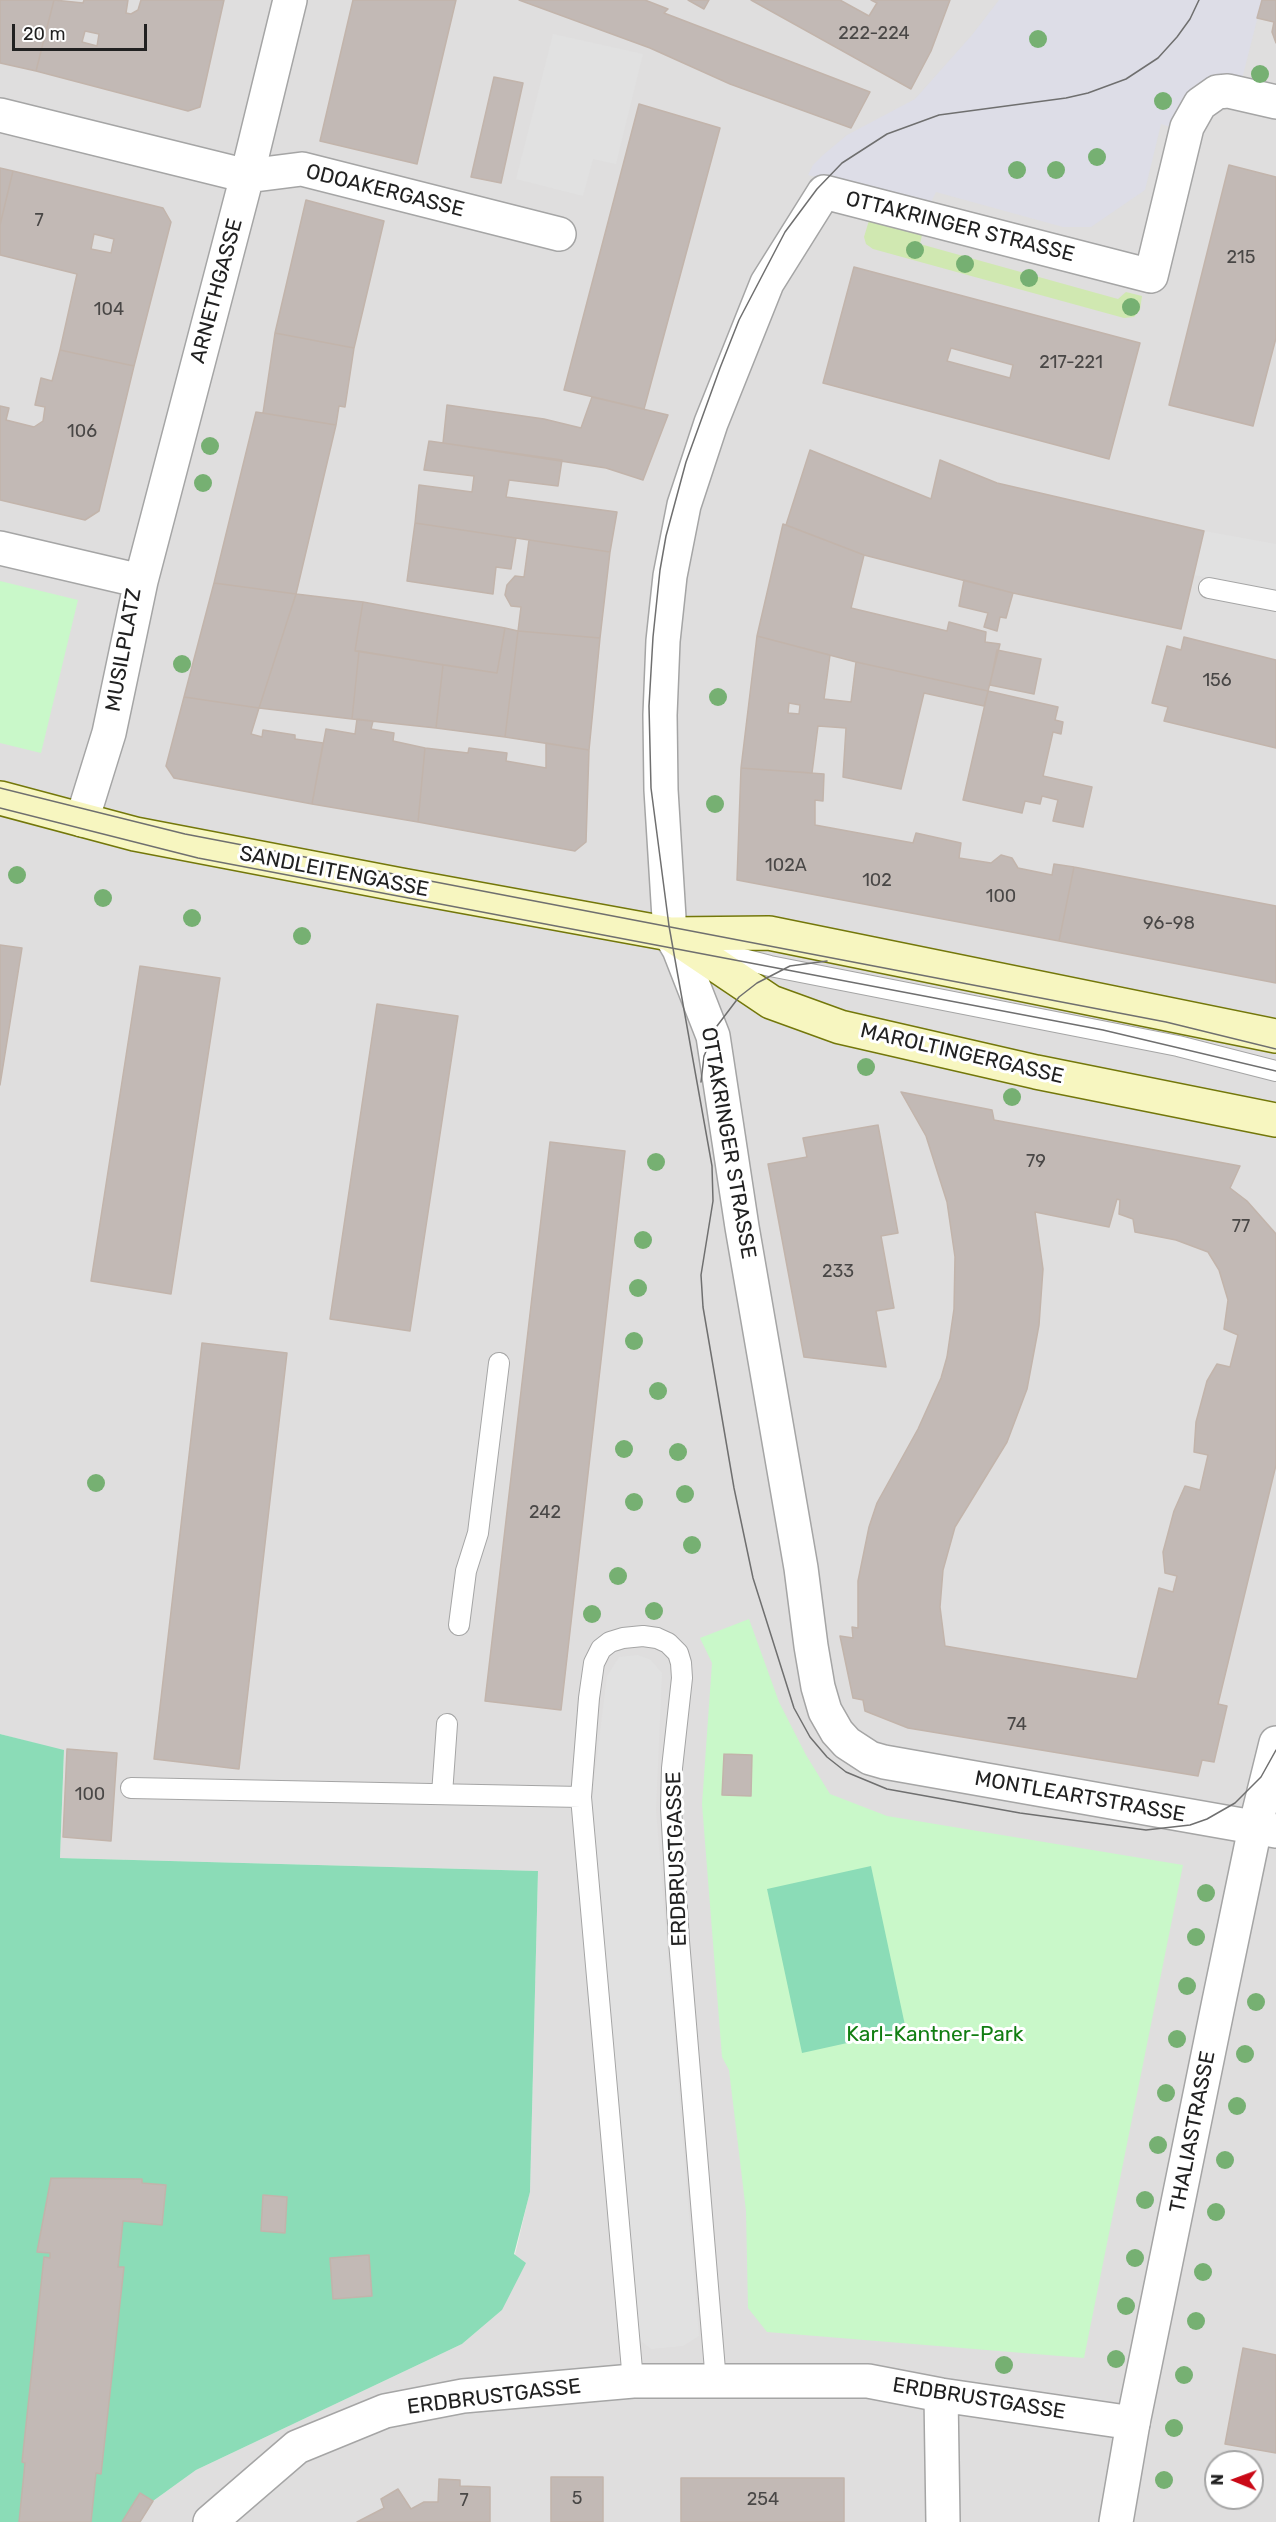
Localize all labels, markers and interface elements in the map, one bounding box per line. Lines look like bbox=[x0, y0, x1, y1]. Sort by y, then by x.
scale bar bbox=[15, 12, 150, 50]
text: 20 m bbox=[23, 23, 65, 45]
house number: 222-224 bbox=[838, 23, 910, 45]
street label: ODOAKERGASSE bbox=[303, 159, 467, 223]
street label: OTTAKRINGER STRASSE bbox=[843, 186, 1077, 268]
house number: 7 bbox=[34, 210, 44, 232]
street label: ARNETHGASSE bbox=[186, 216, 248, 366]
house number: 215 bbox=[1227, 247, 1255, 269]
house number: 104 bbox=[94, 299, 124, 321]
house number: 217-221 bbox=[1039, 352, 1103, 374]
house number: 106 bbox=[67, 421, 97, 443]
street label: MUSILPLATZ bbox=[101, 586, 147, 714]
house number: 156 bbox=[1202, 670, 1232, 692]
street label: SANDLEITENGASSE bbox=[237, 841, 431, 903]
house number: 102A bbox=[765, 855, 807, 877]
house number: 102 bbox=[862, 870, 892, 892]
house number: 100 bbox=[986, 886, 1016, 908]
house number: 96-98 bbox=[1143, 913, 1195, 935]
street label: MAROLTINGERGASSE bbox=[858, 1018, 1066, 1090]
street label: OTTAKRINGER STRASSE bbox=[695, 1025, 761, 1261]
house number: 79 bbox=[1026, 1151, 1046, 1173]
house number: 77 bbox=[1232, 1216, 1250, 1238]
house number: 233 bbox=[822, 1261, 854, 1283]
house number: 242 bbox=[529, 1502, 561, 1524]
house number: 74 bbox=[1007, 1714, 1027, 1736]
street label: MONTLEARTSTRASSE bbox=[973, 1766, 1187, 1828]
street label: ERDBRUSTGASSE bbox=[661, 1771, 693, 1947]
house number: 100 bbox=[75, 1784, 105, 1806]
park label: Karl-Kantner-Park bbox=[846, 2022, 1024, 2048]
street label: THALIASTRASSE bbox=[1165, 2049, 1221, 2215]
street label: ERDBRUSTGASSE bbox=[891, 2373, 1067, 2425]
street label: ERDBRUSTGASSE bbox=[406, 2374, 582, 2420]
north arrow bbox=[1204, 2450, 1264, 2510]
text: N bbox=[1208, 2474, 1227, 2486]
house number: 5 bbox=[572, 2488, 582, 2510]
house number: 254 bbox=[747, 2489, 779, 2511]
house number: 7 bbox=[459, 2490, 469, 2512]

